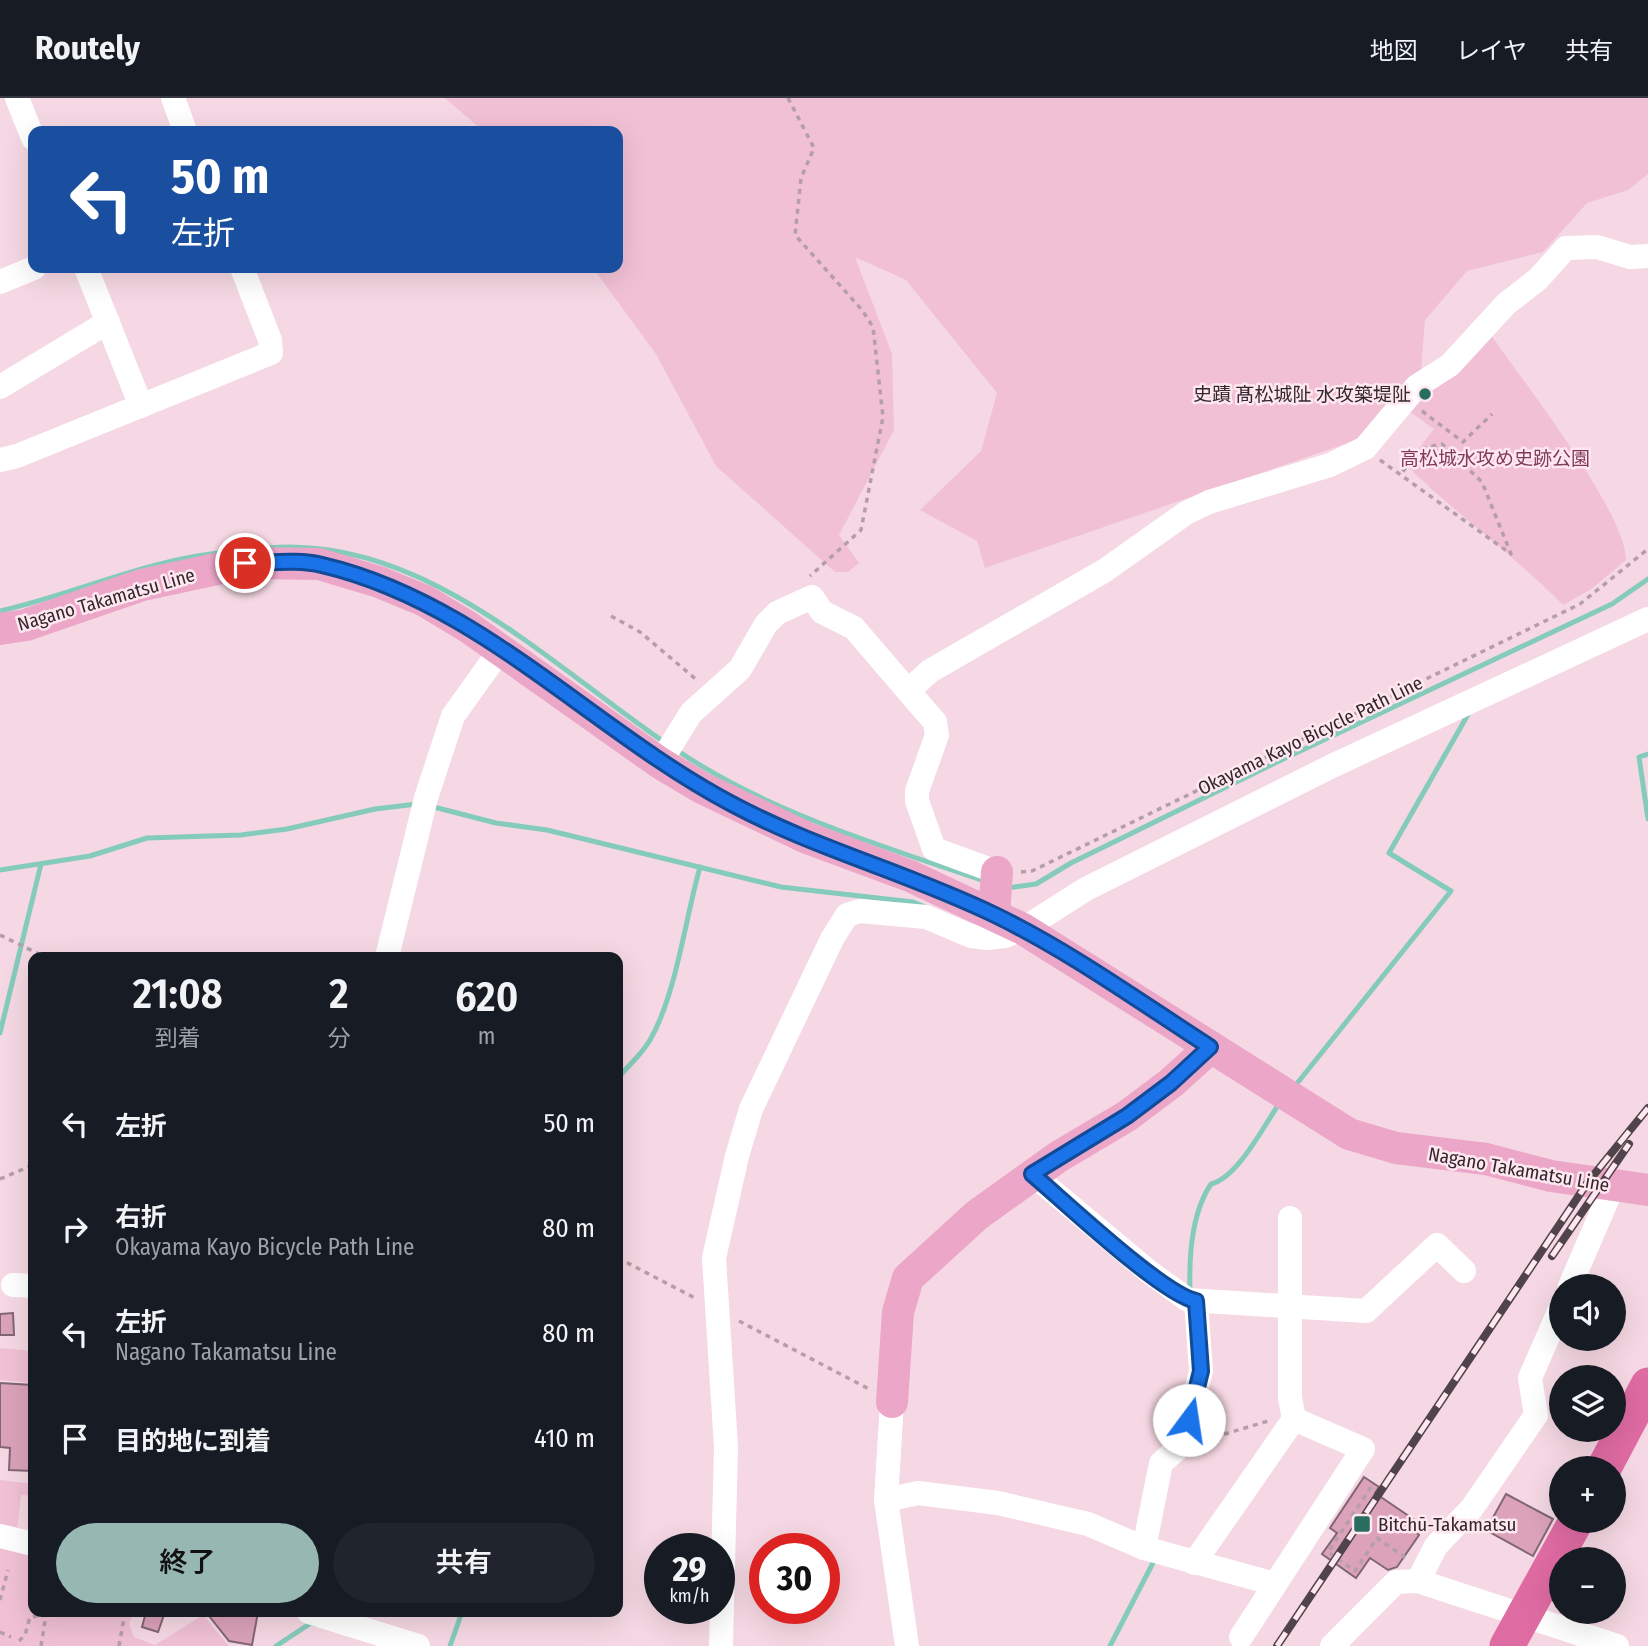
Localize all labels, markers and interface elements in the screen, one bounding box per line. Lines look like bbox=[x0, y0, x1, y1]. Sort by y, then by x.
text: Routely bbox=[35, 28, 140, 68]
text: 地図 bbox=[1370, 37, 1418, 65]
text: レイヤ bbox=[1456, 37, 1527, 65]
text: 共有 bbox=[1565, 37, 1613, 65]
text: 50 m bbox=[171, 147, 269, 206]
icon: left bbox=[56, 154, 147, 245]
text: 左折 bbox=[171, 214, 235, 252]
place label: 史蹟 髙松城阯 水攻築堤阯 bbox=[1193, 383, 1411, 406]
marker: 史蹟 髙松城阯 水攻築堤阯 bbox=[1417, 386, 1433, 402]
park label: 高松城水攻め史跡公園 bbox=[1400, 447, 1590, 470]
pin bbox=[215, 533, 275, 593]
icon: arrive bbox=[226, 544, 264, 582]
street label: Nagano Takamatsu Line bbox=[15, 563, 197, 636]
street label: Okayama Kayo Bicycle Path Line bbox=[1194, 671, 1426, 800]
text: 21:08 bbox=[133, 969, 223, 1019]
text: 2 bbox=[329, 969, 349, 1019]
text: 620 bbox=[455, 972, 518, 1022]
text: m bbox=[478, 1022, 496, 1050]
text: 到着 bbox=[155, 1024, 201, 1052]
text: 分 bbox=[327, 1024, 350, 1052]
icon: left bbox=[56, 1105, 94, 1143]
text: 50 m bbox=[543, 1108, 595, 1139]
text: 左折 bbox=[115, 1111, 167, 1142]
street label: Nagano Takamatsu Line bbox=[1427, 1142, 1611, 1197]
text: 右折 bbox=[115, 1202, 167, 1233]
icon: right bbox=[56, 1210, 94, 1248]
text: 80 m bbox=[542, 1213, 595, 1244]
text: Okayama Kayo Bicycle Path Line bbox=[115, 1233, 414, 1261]
map controls bbox=[1549, 1274, 1626, 1624]
button: sound bbox=[1549, 1274, 1626, 1351]
text: 左折 bbox=[115, 1307, 167, 1338]
icon: left bbox=[56, 1315, 94, 1353]
text: 80 m bbox=[542, 1318, 595, 1349]
text: Nagano Takamatsu Line bbox=[115, 1338, 337, 1366]
button: layers bbox=[1549, 1365, 1626, 1442]
position arrow bbox=[1152, 1383, 1226, 1457]
icon: arrive bbox=[56, 1420, 94, 1458]
text: 410 m bbox=[534, 1423, 595, 1454]
text: 目的地に到着 bbox=[115, 1426, 271, 1457]
button: + bbox=[1549, 1456, 1626, 1533]
place label: Bitchū-Takamatsu bbox=[1378, 1513, 1516, 1536]
marker: Bitchū-Takamatsu bbox=[1352, 1514, 1372, 1534]
button: 終了 bbox=[56, 1523, 319, 1603]
button: 共有 bbox=[333, 1523, 595, 1603]
speed limit sign: 30 bbox=[749, 1533, 840, 1624]
button: − bbox=[1549, 1547, 1626, 1624]
text: 29 bbox=[672, 1548, 707, 1590]
text: km/h bbox=[669, 1585, 710, 1607]

